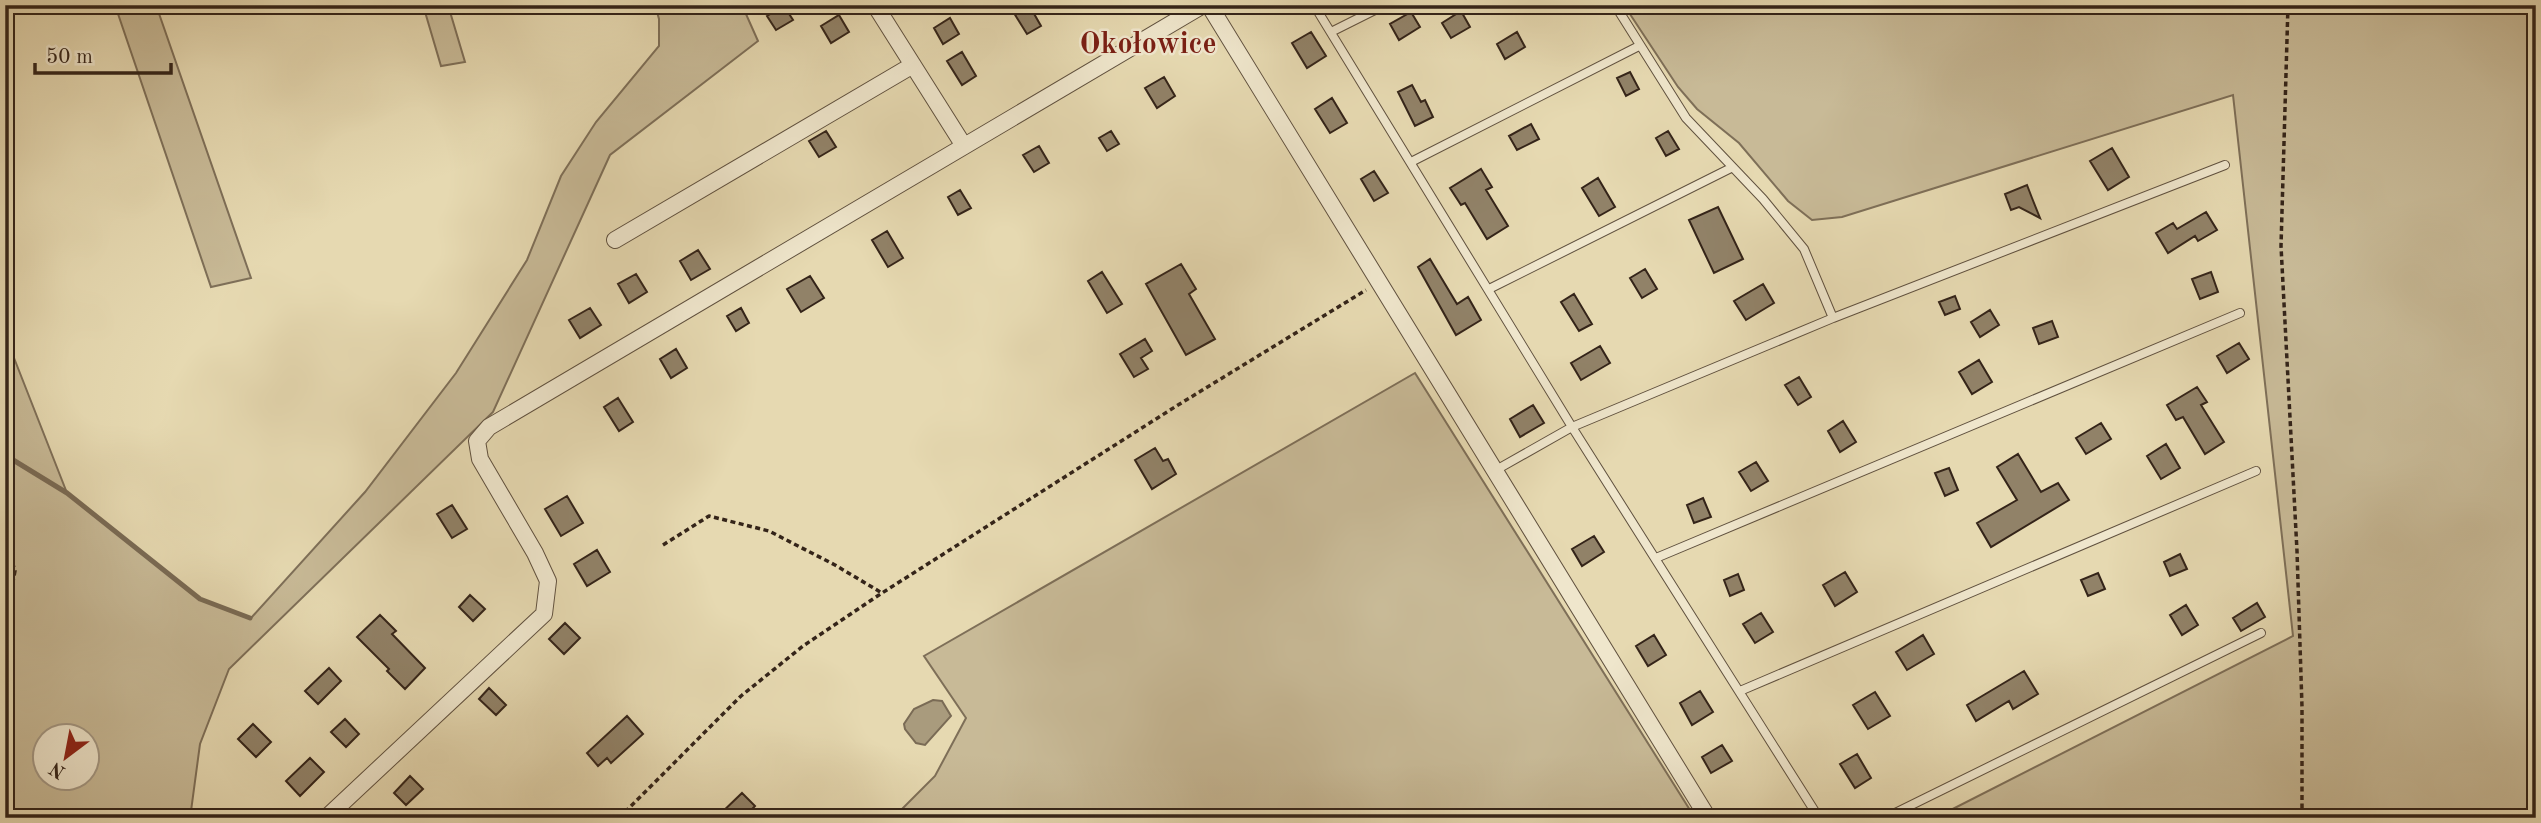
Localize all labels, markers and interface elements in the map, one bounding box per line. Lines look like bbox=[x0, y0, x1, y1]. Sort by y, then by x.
district label: Okołowice bbox=[1079, 30, 1217, 60]
scale bar bbox=[35, 32, 172, 76]
text: 50 m bbox=[46, 47, 93, 68]
north arrow bbox=[32, 722, 102, 792]
text: N bbox=[47, 757, 70, 781]

